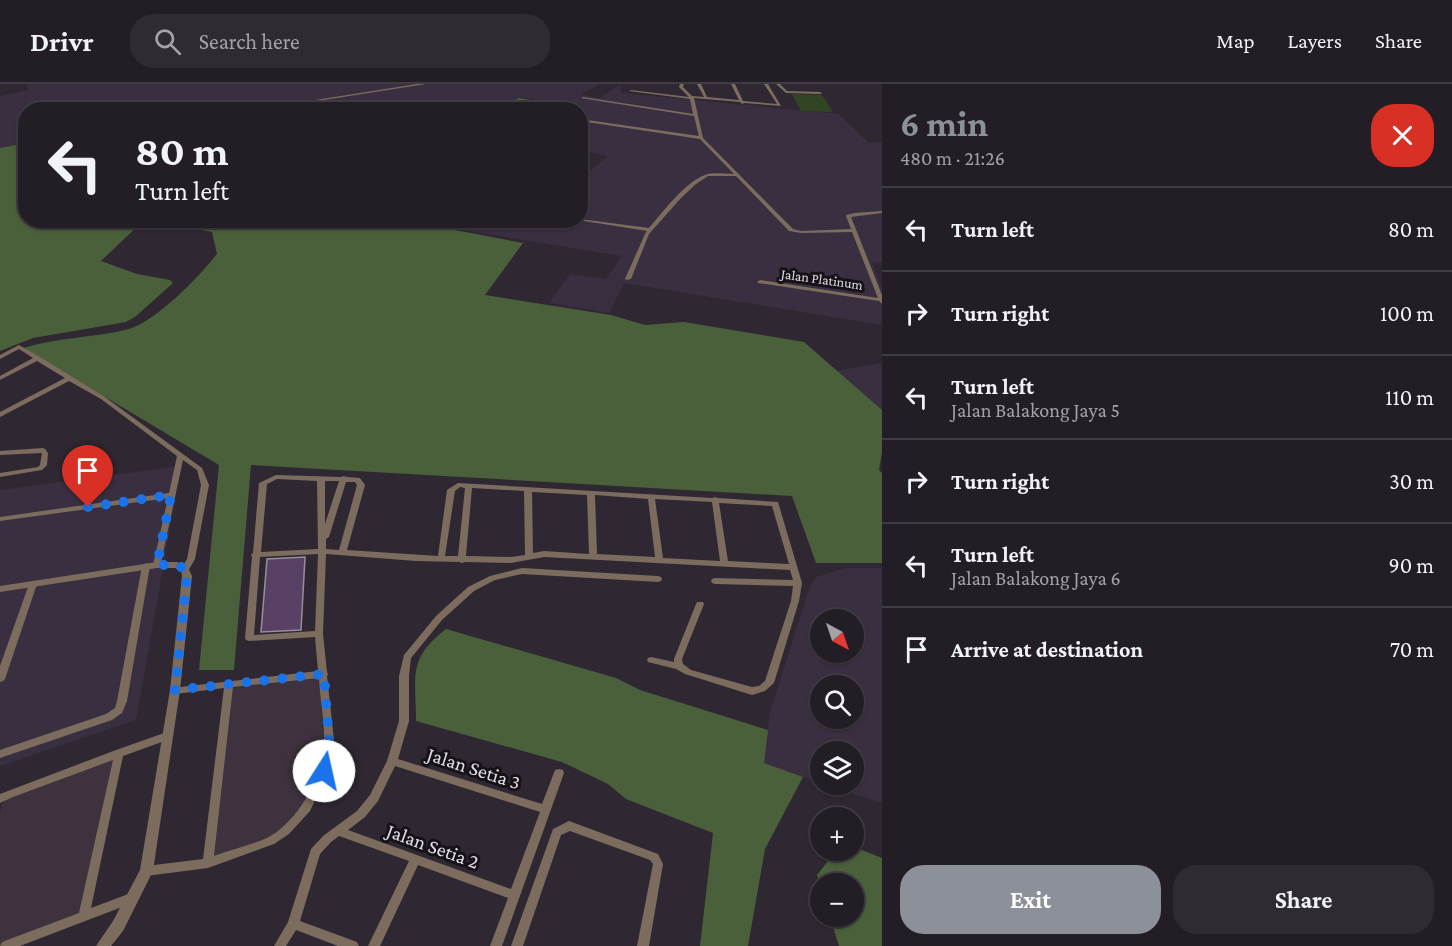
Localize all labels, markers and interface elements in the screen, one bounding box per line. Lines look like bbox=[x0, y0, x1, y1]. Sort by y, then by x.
search box bbox=[130, 14, 550, 68]
icon: search bbox=[151, 25, 184, 58]
text: Drivr bbox=[30, 26, 94, 57]
text: Search here bbox=[199, 29, 300, 54]
text: Map bbox=[1216, 29, 1255, 53]
text: Layers bbox=[1288, 29, 1342, 53]
text: Share bbox=[1375, 29, 1422, 53]
text: 6 min bbox=[900, 104, 988, 144]
button: close bbox=[1371, 104, 1434, 167]
icon: left bbox=[36, 126, 114, 204]
text: 80 m bbox=[135, 127, 229, 174]
text: 480 m · 21:26 bbox=[900, 147, 1005, 169]
text: Turn left bbox=[135, 176, 229, 206]
icon: left bbox=[900, 213, 933, 246]
text: Turn left bbox=[951, 217, 1034, 242]
text: 80 m bbox=[1388, 217, 1434, 242]
street label: Jalan Platinum bbox=[778, 265, 864, 293]
icon: right bbox=[900, 297, 933, 330]
text: Turn right bbox=[951, 301, 1049, 326]
text: 100 m bbox=[1380, 301, 1434, 326]
text: Turn left bbox=[951, 374, 1034, 399]
icon: left bbox=[900, 381, 933, 414]
text: 110 m bbox=[1385, 385, 1434, 410]
text: Jalan Balakong Jaya 5 bbox=[951, 399, 1120, 421]
pin bbox=[62, 445, 113, 507]
icon: arrive bbox=[71, 454, 104, 487]
icon: right bbox=[900, 465, 933, 498]
text: Turn right bbox=[951, 469, 1049, 494]
text: 30 m bbox=[1389, 469, 1434, 494]
text: Turn left bbox=[951, 542, 1034, 567]
icon: left bbox=[900, 549, 933, 582]
text: 90 m bbox=[1389, 553, 1434, 578]
text: Jalan Balakong Jaya 6 bbox=[951, 567, 1121, 589]
north arrow bbox=[810, 609, 864, 663]
map controls bbox=[810, 609, 864, 927]
icon: arrive bbox=[900, 633, 933, 666]
text: Arrive at destination bbox=[951, 637, 1143, 662]
text: 70 m bbox=[1390, 637, 1434, 662]
button: search bbox=[810, 675, 864, 729]
position arrow bbox=[292, 739, 356, 803]
button: layers bbox=[810, 741, 864, 795]
street label: Jalan Setia 3 bbox=[422, 742, 523, 794]
button: + bbox=[810, 807, 864, 861]
street label: Jalan Setia 2 bbox=[382, 818, 482, 874]
button: Exit bbox=[900, 865, 1161, 934]
button: Share bbox=[1173, 865, 1434, 934]
button: − bbox=[810, 873, 864, 927]

